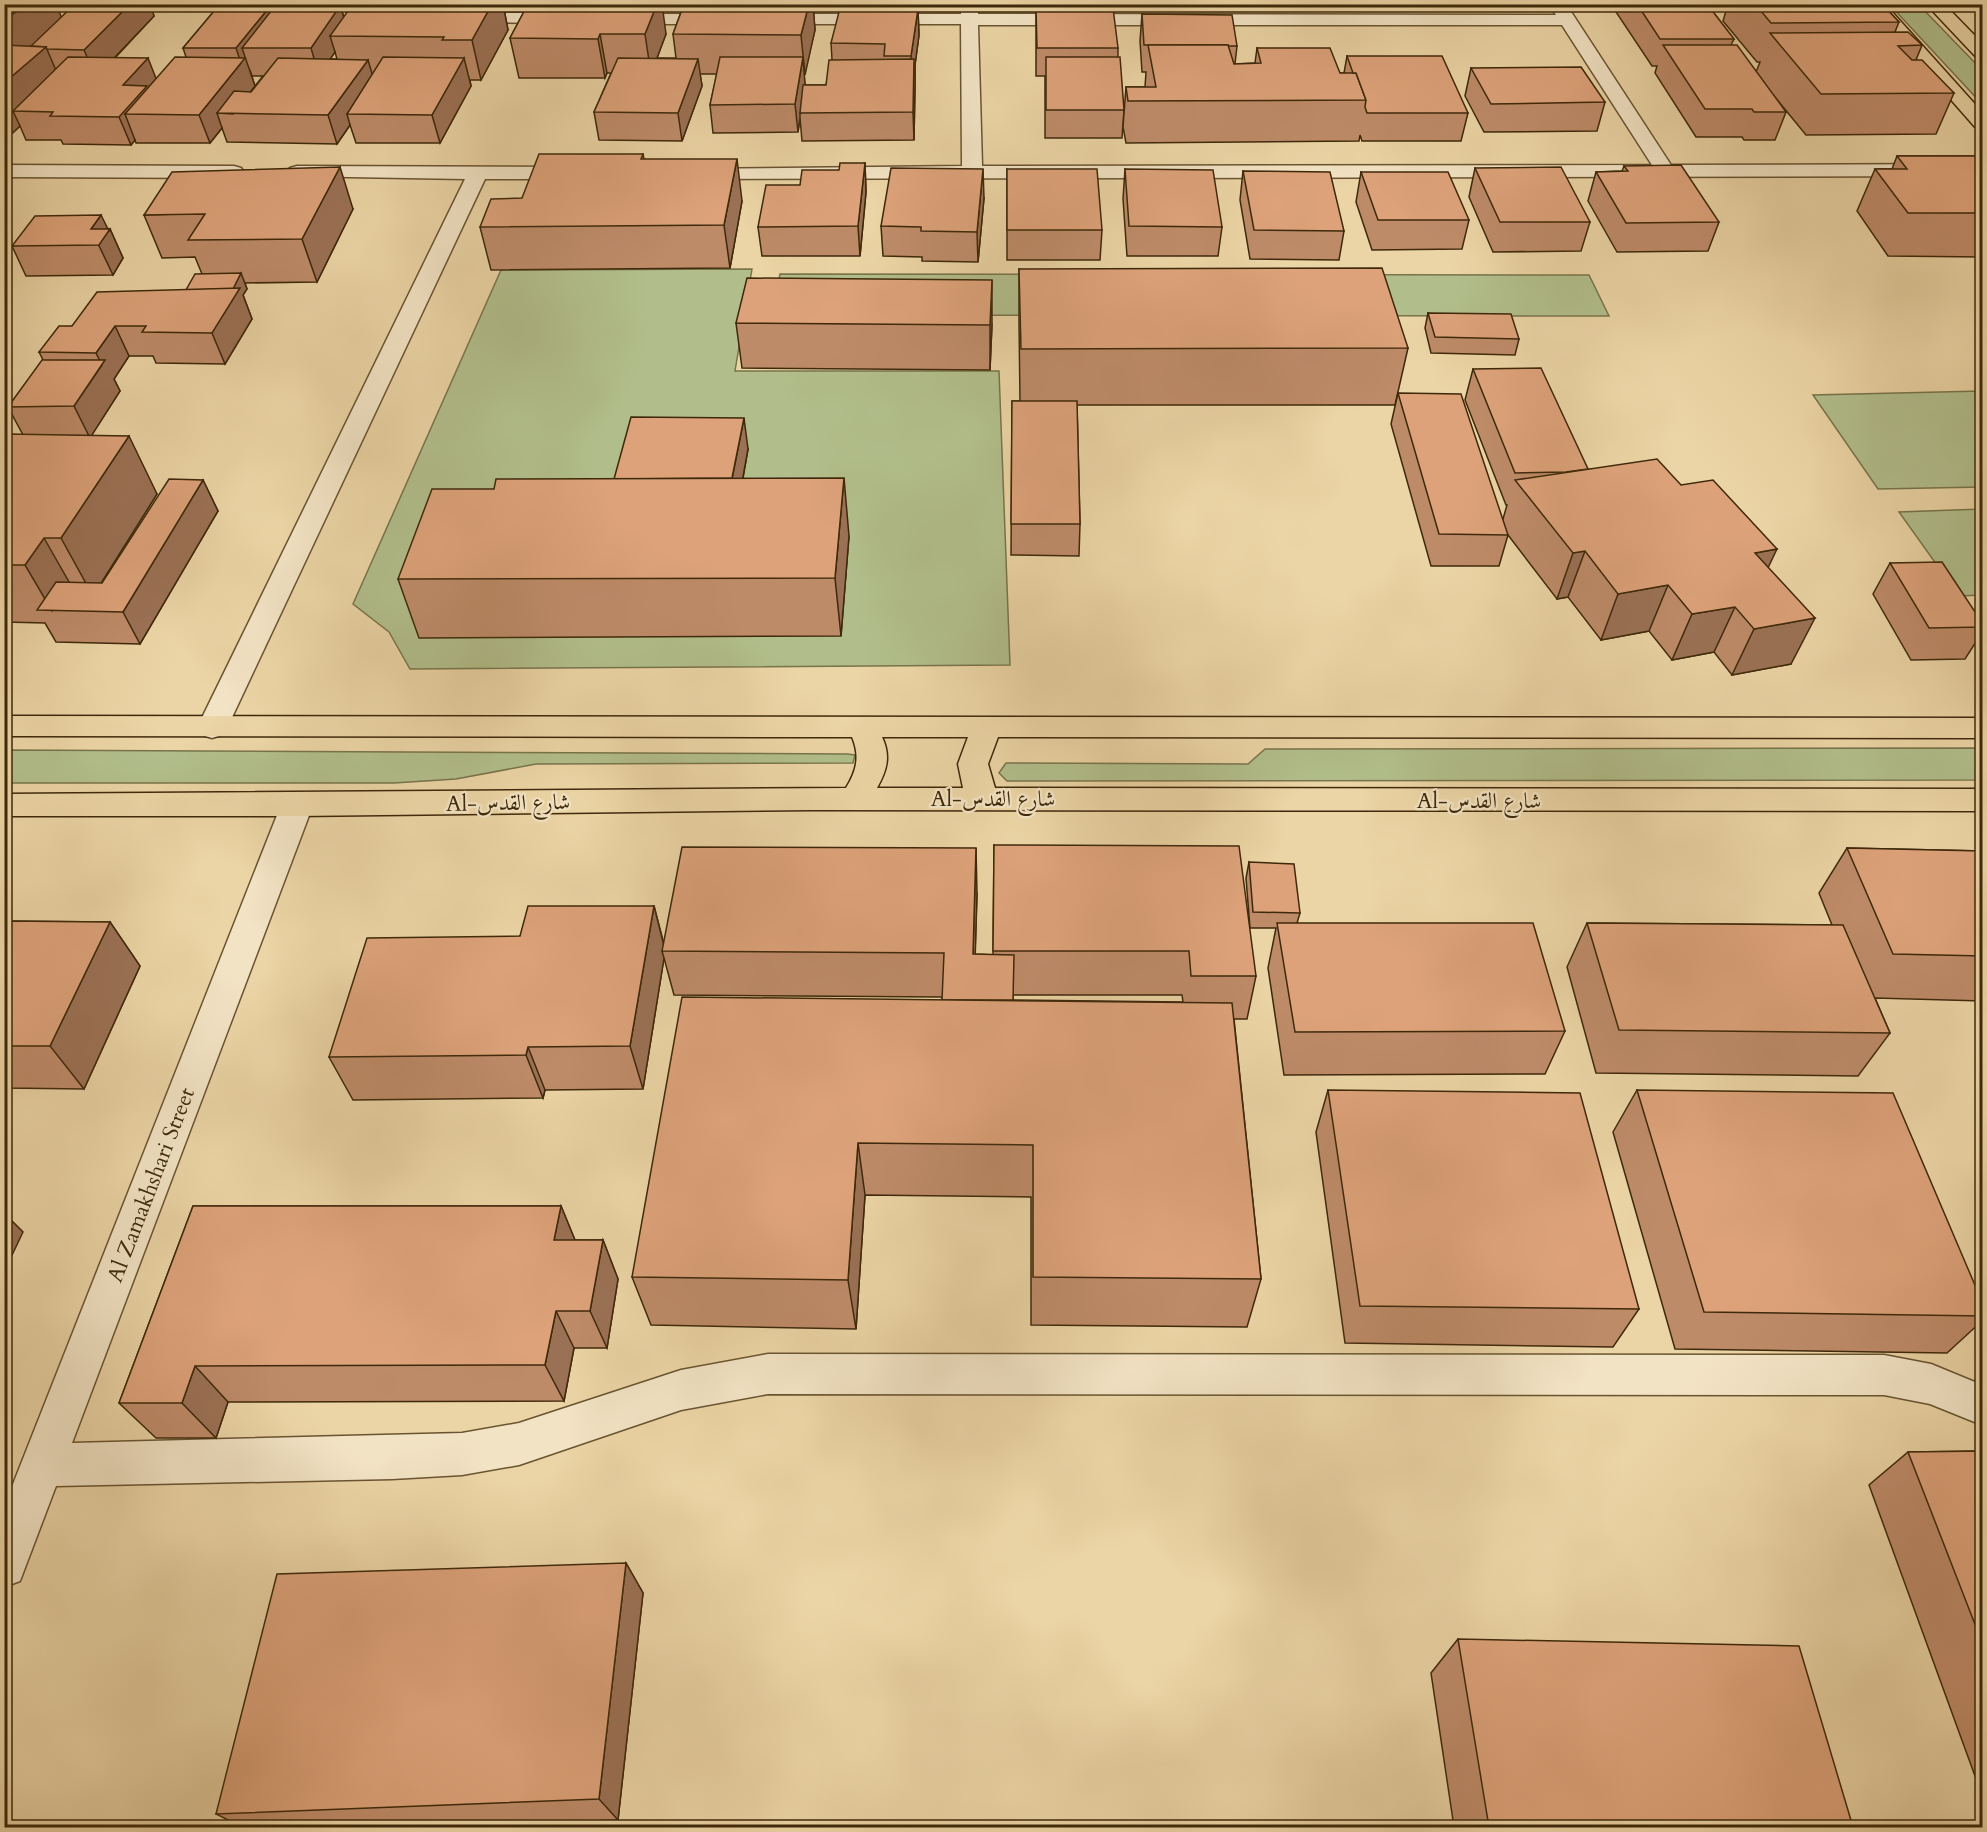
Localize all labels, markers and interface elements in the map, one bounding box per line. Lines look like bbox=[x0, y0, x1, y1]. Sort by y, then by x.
street label: Al-شارع القدس bbox=[931, 784, 1055, 817]
street label: Al-شارع القدس bbox=[1417, 786, 1541, 819]
street label: Al-شارع القدس bbox=[446, 787, 570, 822]
street label: Al Zamakhshari Street bbox=[100, 1083, 202, 1287]

